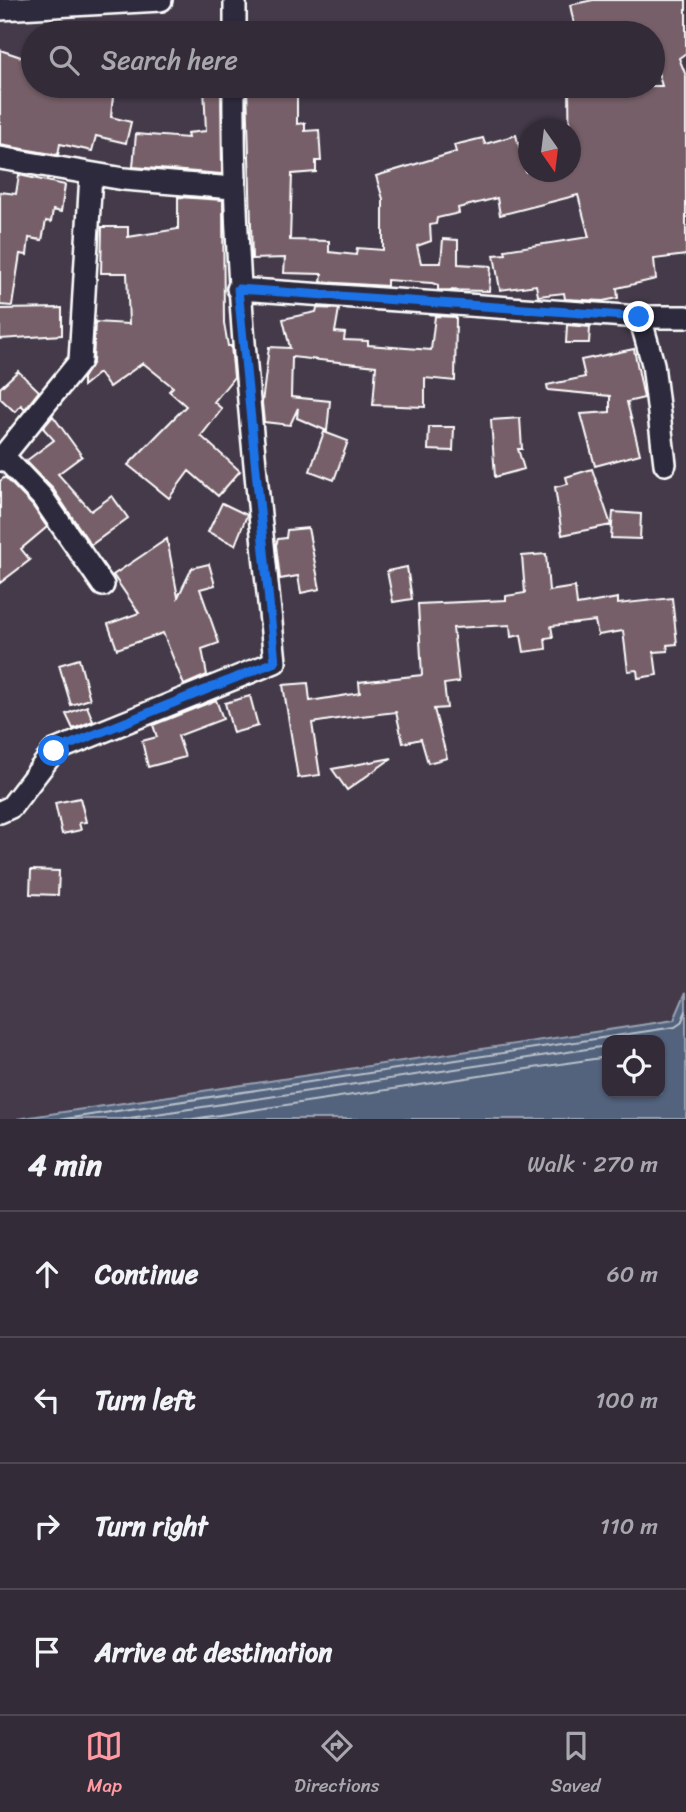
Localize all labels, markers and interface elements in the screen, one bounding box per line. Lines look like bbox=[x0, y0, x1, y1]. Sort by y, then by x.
search box bbox=[21, 21, 665, 98]
text: Search here bbox=[101, 37, 238, 83]
icon: search bbox=[45, 41, 83, 79]
north arrow bbox=[518, 119, 581, 182]
route end bbox=[623, 301, 654, 332]
route start bbox=[38, 735, 69, 766]
map controls bbox=[602, 1035, 665, 1098]
button: locate bbox=[602, 1035, 665, 1098]
text: 4 min bbox=[28, 1138, 102, 1192]
text: Walk · 270 m bbox=[527, 1144, 658, 1185]
text: Continue bbox=[95, 1251, 198, 1297]
text: 60 m bbox=[607, 1254, 658, 1295]
icon: ahead bbox=[28, 1255, 66, 1293]
text: Turn left bbox=[95, 1377, 195, 1423]
text: 100 m bbox=[595, 1380, 658, 1421]
icon: left bbox=[28, 1381, 66, 1419]
text: Turn right bbox=[95, 1503, 208, 1549]
text: 110 m bbox=[600, 1506, 658, 1547]
icon: right bbox=[28, 1507, 66, 1545]
text: Arrive at destination bbox=[95, 1629, 332, 1675]
icon: arrive bbox=[28, 1633, 66, 1671]
tab: Map bbox=[85, 1727, 123, 1802]
tab: Directions bbox=[294, 1727, 380, 1802]
tab: Saved bbox=[550, 1727, 601, 1802]

